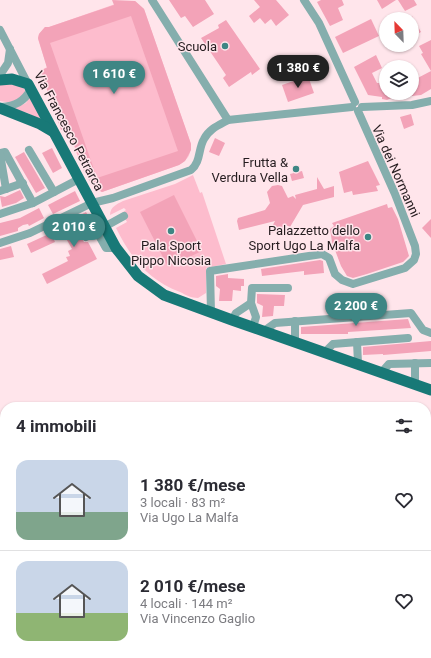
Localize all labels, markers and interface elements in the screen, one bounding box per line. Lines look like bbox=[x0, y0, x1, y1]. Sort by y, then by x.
north arrow bbox=[379, 12, 419, 52]
map controls bbox=[379, 12, 419, 100]
place label: Scuola bbox=[178, 39, 217, 54]
marker: Scuola bbox=[220, 41, 230, 51]
pin: 1 380 € bbox=[261, 55, 335, 89]
text: 1 380 € bbox=[276, 60, 320, 75]
button: layers bbox=[379, 60, 419, 100]
pin: 1 610 € bbox=[77, 61, 151, 95]
text: 1 610 € bbox=[92, 66, 136, 81]
street label: Via Francesco Petrarca bbox=[31, 68, 107, 194]
street label: Via dei Normanni bbox=[369, 123, 423, 219]
place label: Frutta & Verdura Vella bbox=[212, 155, 289, 185]
marker: Frutta & Verdura Vella bbox=[291, 164, 301, 174]
pin: 2 010 € bbox=[37, 214, 111, 248]
text: 2 010 € bbox=[52, 219, 96, 234]
place label: Palazzetto dello Sport Ugo La Malfa bbox=[249, 223, 360, 253]
marker: Pala Sport Pippo Nicosia bbox=[166, 226, 176, 236]
marker: Palazzetto dello Sport Ugo La Malfa bbox=[363, 232, 373, 242]
place label: Pala Sport Pippo Nicosia bbox=[131, 238, 211, 268]
pin: 2 200 € bbox=[319, 293, 393, 327]
text: 2 200 € bbox=[334, 298, 378, 313]
icon: filters bbox=[393, 415, 415, 437]
text: 4 immobili bbox=[16, 416, 97, 436]
text: 1 380 €/mese bbox=[140, 475, 245, 495]
icon: home bbox=[48, 476, 96, 524]
icon: heart bbox=[393, 489, 415, 511]
text: 3 locali · 83 m² bbox=[140, 495, 225, 510]
text: Via Ugo La Malfa bbox=[140, 510, 239, 525]
text: 2 010 €/mese bbox=[140, 576, 245, 596]
icon: home bbox=[48, 577, 96, 625]
icon: heart bbox=[393, 590, 415, 612]
text: 4 locali · 144 m² bbox=[140, 596, 232, 611]
text: Via Vincenzo Gaglio bbox=[140, 611, 255, 626]

